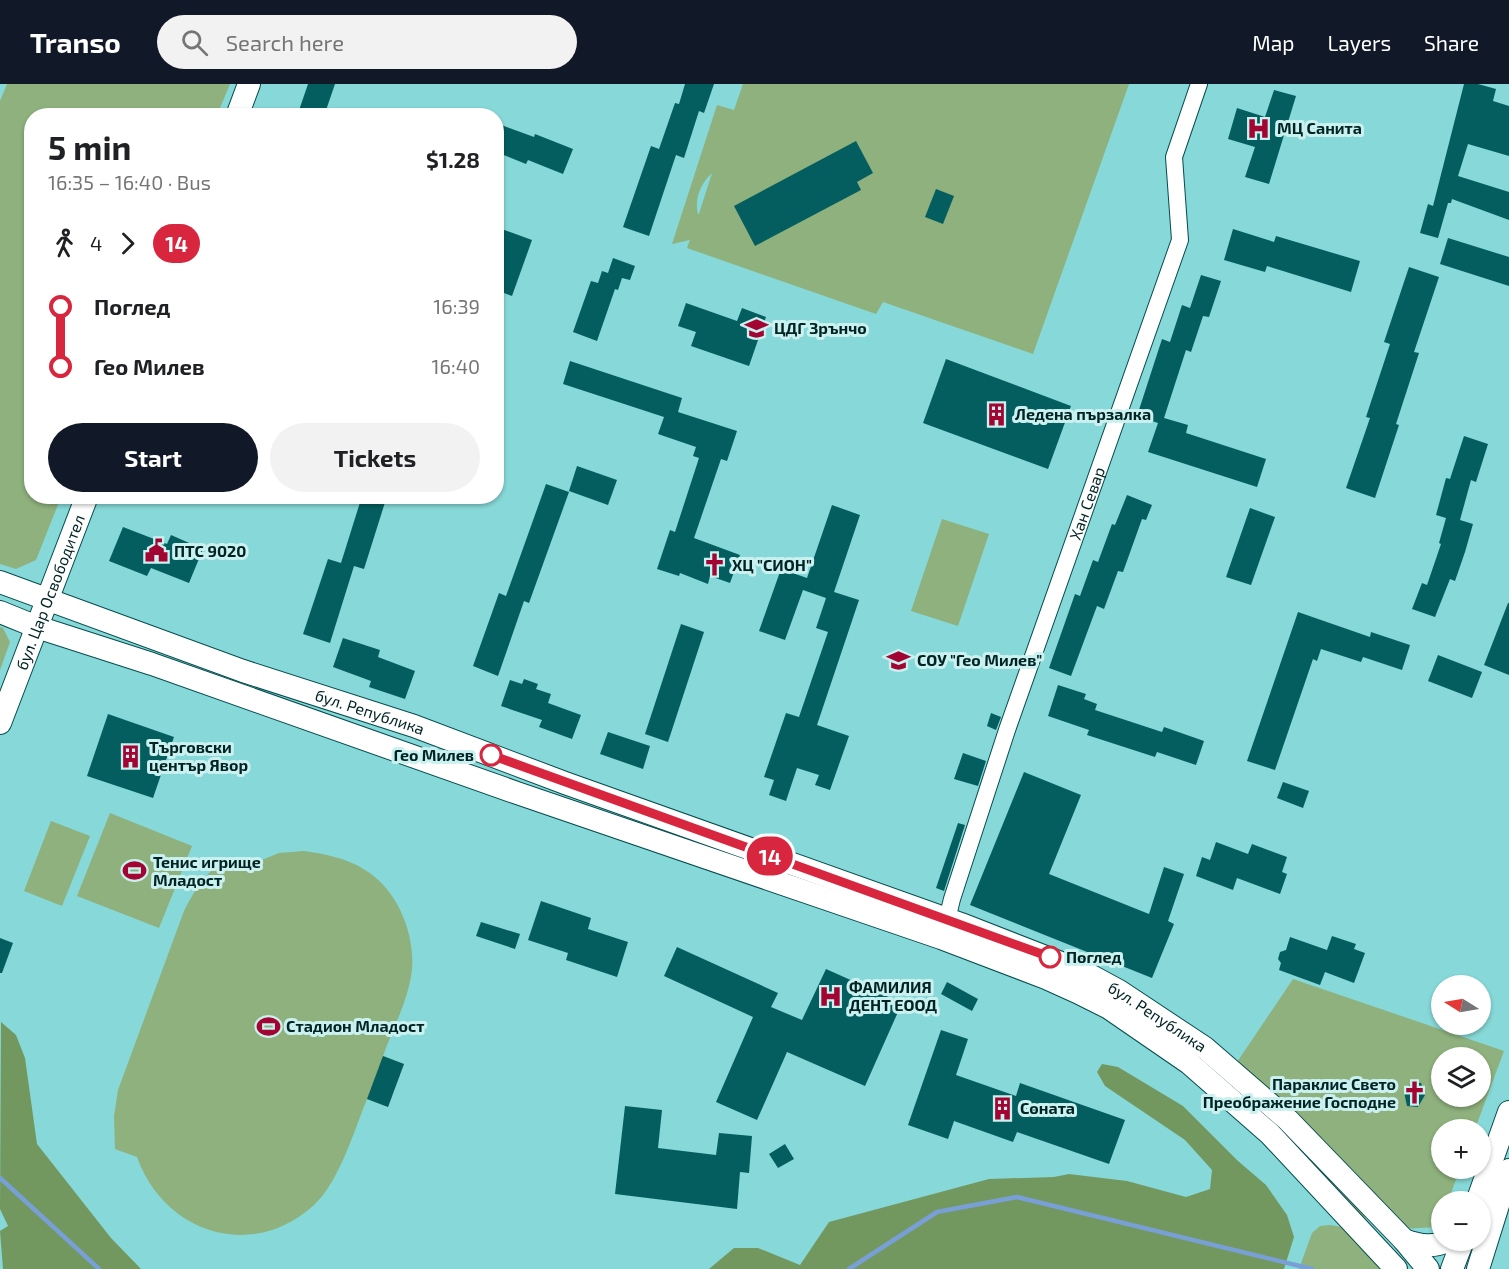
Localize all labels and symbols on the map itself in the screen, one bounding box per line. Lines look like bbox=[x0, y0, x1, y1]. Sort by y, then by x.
hospital icon: МЦ Санита bbox=[1246, 115, 1272, 141]
place label: МЦ Санита bbox=[1277, 118, 1362, 137]
school or university icon: ЦДГ Зрънчо bbox=[743, 315, 769, 341]
place label: ЦДГ Зрънчо bbox=[774, 318, 867, 337]
building icon: Ледена пързалка bbox=[984, 401, 1010, 427]
place label: Ледена пързалка bbox=[1015, 404, 1151, 423]
street label: Хан Севар bbox=[1065, 464, 1108, 542]
street label: бул. Цар Освободител bbox=[11, 512, 88, 672]
public building icon: ПТС 9020 bbox=[143, 538, 169, 564]
place label: ПТС 9020 bbox=[174, 541, 246, 560]
church icon: ХЦ "СИОН" bbox=[701, 552, 727, 578]
place label: ХЦ "СИОН" bbox=[732, 555, 812, 574]
school or university icon: СОУ "Гео Милев" bbox=[886, 647, 912, 673]
place label: СОУ "Гео Милев" bbox=[917, 650, 1042, 669]
street label: бул. Република bbox=[313, 685, 427, 738]
place label: Търговски център Явор bbox=[149, 737, 248, 774]
building icon: Търговски център Явор bbox=[118, 743, 144, 769]
marker: Гео Милев bbox=[480, 744, 502, 766]
place label: Гео Милев bbox=[394, 745, 474, 764]
line badge: 14 bbox=[743, 836, 797, 876]
place label: Тенис игрище Младост bbox=[153, 852, 261, 889]
sports icon: Тенис игрище Младост bbox=[122, 858, 148, 884]
marker: Поглед bbox=[1039, 946, 1061, 968]
place label: Поглед bbox=[1066, 947, 1122, 966]
north arrow bbox=[1431, 975, 1491, 1035]
place label: ФАМИЛИЯ ДЕНТ ЕООД bbox=[849, 977, 937, 1014]
street label: бул. Република bbox=[1105, 977, 1210, 1055]
hospital icon: ФАМИЛИЯ ДЕНТ ЕООД bbox=[818, 983, 844, 1009]
sports icon: Стадион Младост bbox=[255, 1013, 281, 1039]
place label: Стадион Младост bbox=[286, 1016, 424, 1035]
place label: Параклис Свето Преображение Господне bbox=[1203, 1074, 1396, 1111]
church icon: Параклис Свето Преображение Господне bbox=[1401, 1080, 1427, 1106]
building icon: Соната bbox=[989, 1095, 1015, 1121]
place label: Соната bbox=[1020, 1098, 1075, 1117]

